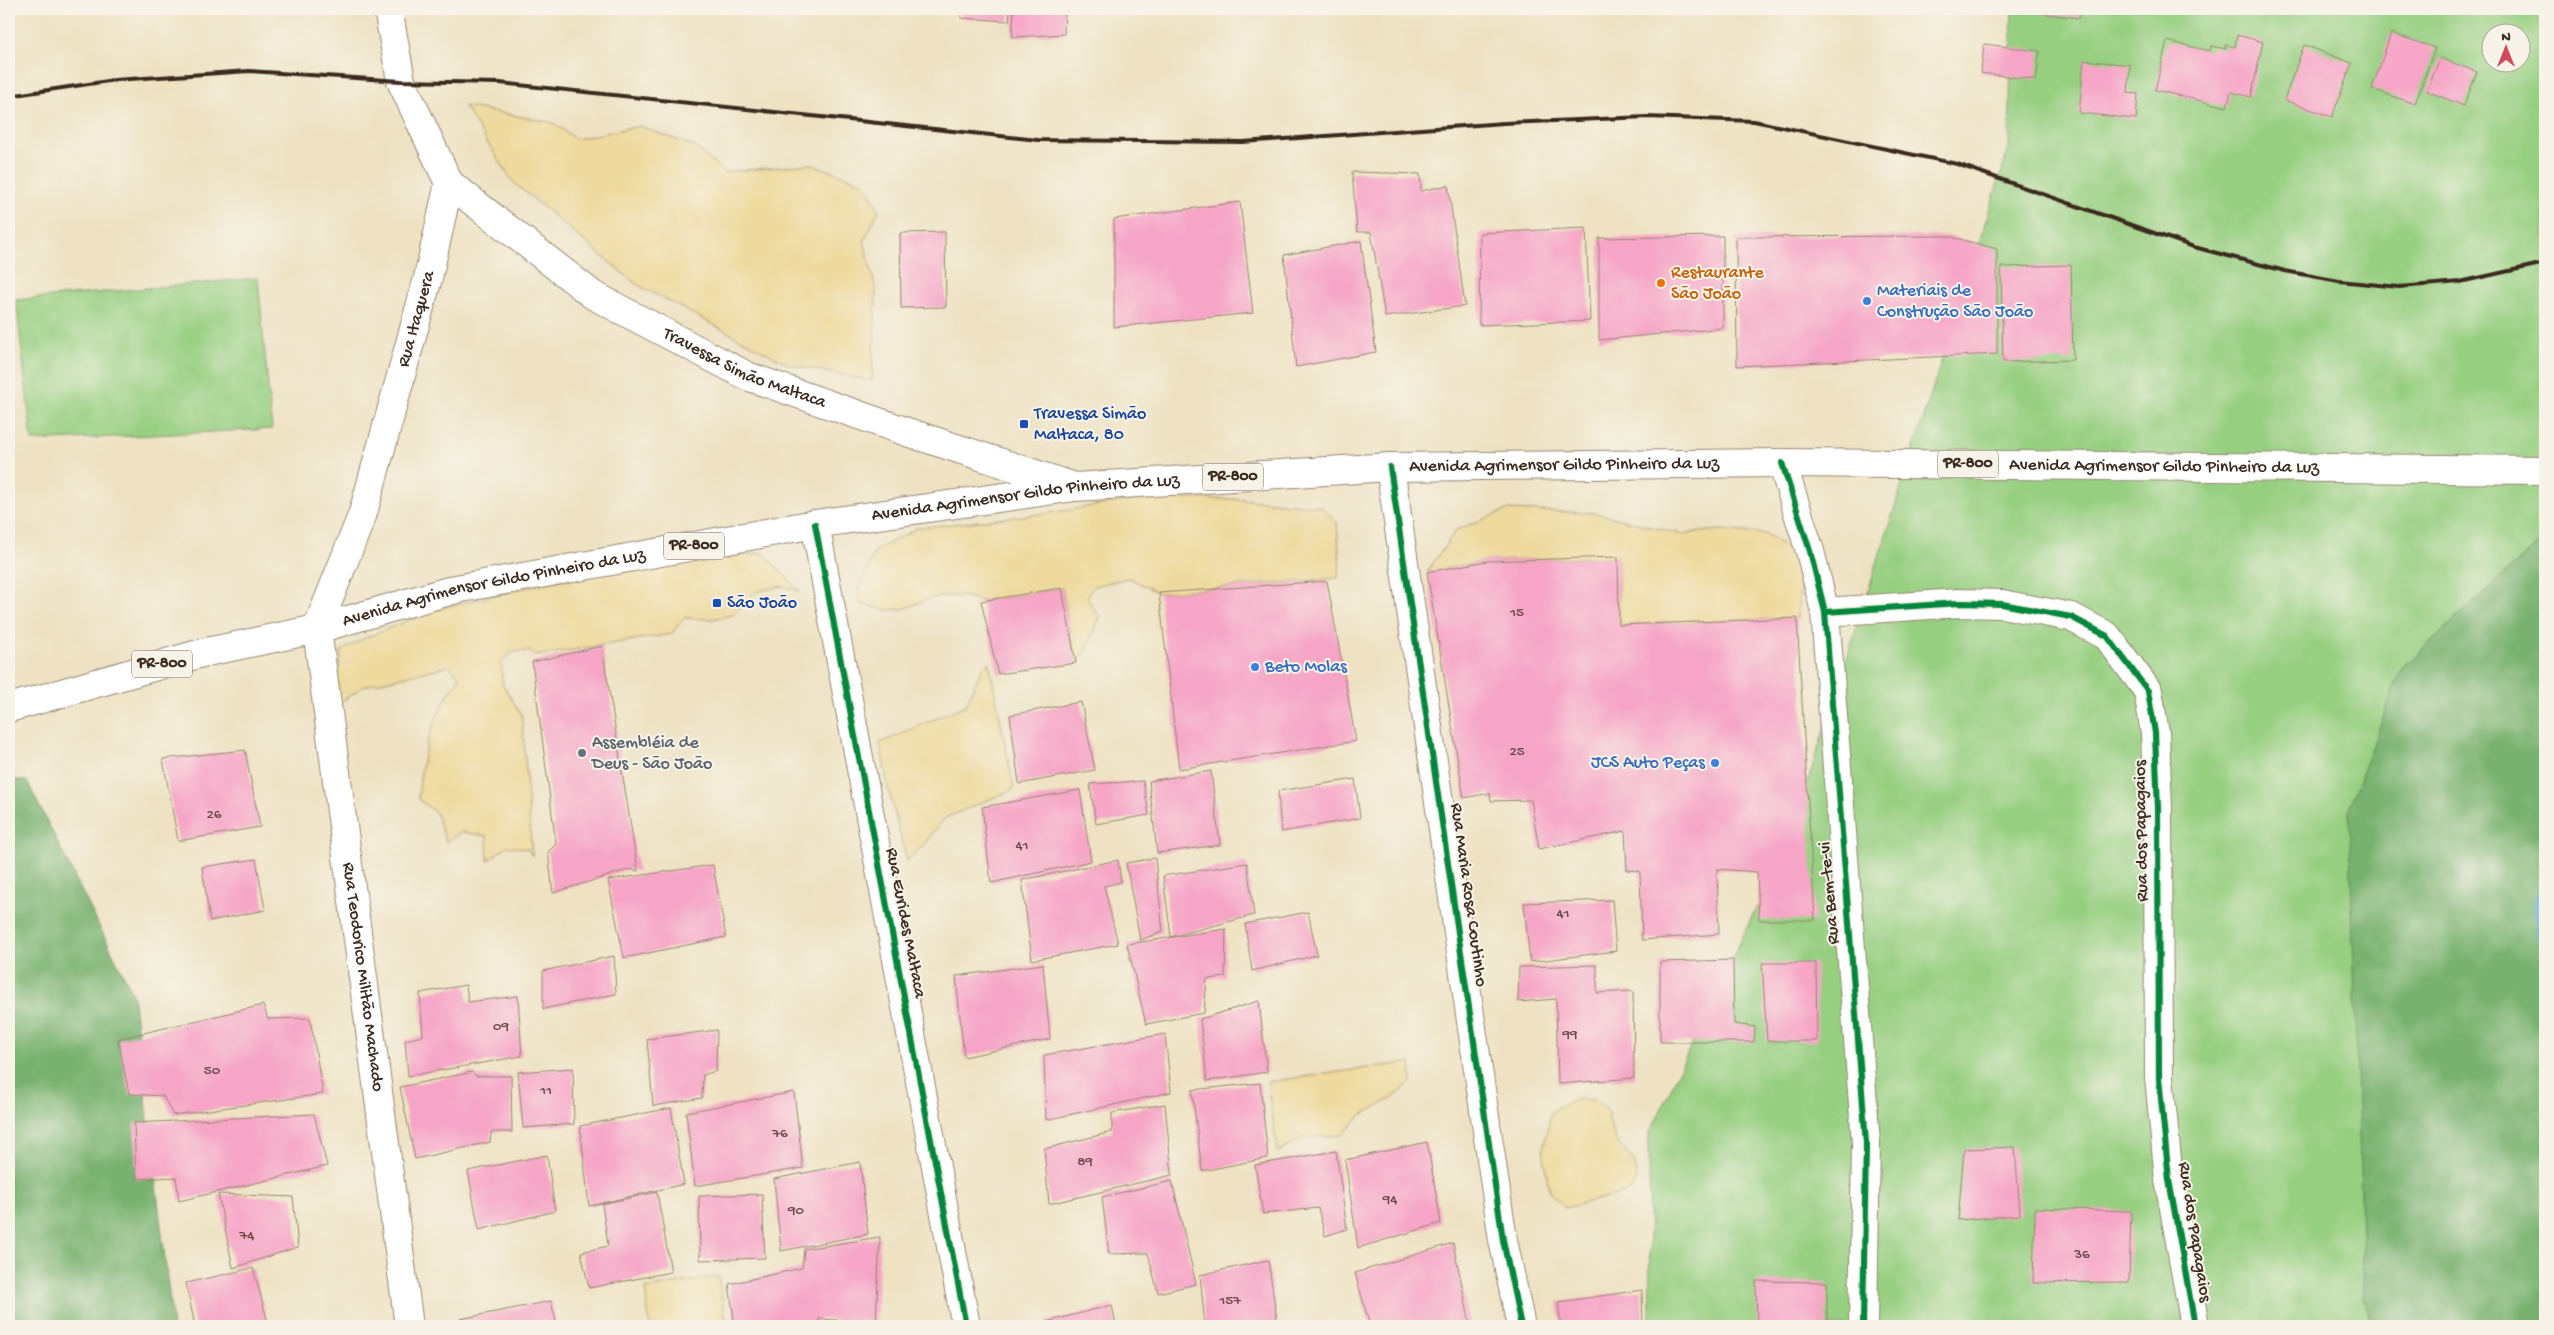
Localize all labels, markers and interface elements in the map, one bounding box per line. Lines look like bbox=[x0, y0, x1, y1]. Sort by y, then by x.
north arrow bbox=[2482, 22, 2532, 72]
text: N bbox=[2501, 29, 2511, 46]
place label: Restaurante São João bbox=[1671, 263, 1764, 305]
street label: Rua Itaquera bbox=[393, 268, 440, 369]
marker: Restaurante São João bbox=[1655, 277, 1667, 289]
place label: Materiais de Construção São João bbox=[1877, 281, 2033, 323]
marker: Materiais de Construção São João bbox=[1861, 295, 1873, 307]
street label: Travessa Simão Maltaca bbox=[658, 323, 830, 414]
place label: Travessa Simão Maltaca, 80 bbox=[1033, 404, 1146, 446]
marker: Travessa Simão Maltaca, 80 bbox=[1018, 418, 1030, 430]
road number: PR-800 bbox=[1938, 450, 1998, 478]
street label: Avenida Agrimensor Gildo Pinheiro da Luz bbox=[1409, 453, 1720, 477]
street label: Avenida Agrimensor Gildo Pinheiro da Luz bbox=[2009, 455, 2320, 478]
road number: PR-800 bbox=[1203, 464, 1263, 491]
street label: Avenida Agrimensor Gildo Pinheiro da Luz bbox=[870, 470, 1181, 526]
road number: PR-800 bbox=[664, 532, 724, 560]
street label: Avenida Agrimensor Gildo Pinheiro da Luz bbox=[340, 544, 648, 632]
place label: São João bbox=[727, 593, 797, 614]
marker: São João bbox=[711, 597, 723, 609]
house number: 15 bbox=[1509, 604, 1524, 622]
road number: PR-800 bbox=[132, 651, 192, 678]
place label: Beto Molas bbox=[1264, 657, 1348, 678]
marker: Beto Molas bbox=[1249, 661, 1261, 673]
place label: Assembléia de Deus - São João bbox=[591, 733, 712, 775]
house number: 25 bbox=[1509, 743, 1525, 761]
marker: Assembléia de Deus - São João bbox=[576, 747, 588, 759]
place label: JCS Auto Peças bbox=[1591, 753, 1706, 774]
marker: JCS Auto Peças bbox=[1709, 757, 1721, 769]
street label: Rua dos Papagaios bbox=[2130, 759, 2154, 902]
street label: Rua Maria Rosa Coutinho bbox=[1445, 802, 1491, 988]
house number: 26 bbox=[207, 806, 222, 824]
house number: 41 bbox=[1015, 837, 1029, 855]
street label: Rua Bem-te-vi bbox=[1815, 841, 1845, 945]
street label: Rua Eurides Maltaca bbox=[880, 846, 930, 1001]
street label: Rua Teodorico Militão Machado bbox=[337, 861, 388, 1093]
house number: 41 bbox=[1556, 905, 1570, 923]
house number: 09 bbox=[493, 1018, 509, 1036]
house number: 99 bbox=[1561, 1026, 1578, 1044]
house number: 50 bbox=[204, 1062, 221, 1080]
house number: 11 bbox=[539, 1082, 552, 1100]
house number: 76 bbox=[771, 1125, 788, 1143]
house number: 89 bbox=[1077, 1153, 1093, 1171]
street label: Rua dos Papagaios bbox=[2173, 1160, 2216, 1305]
house number: 94 bbox=[1382, 1191, 1397, 1209]
house number: 90 bbox=[787, 1202, 804, 1220]
house number: 74 bbox=[239, 1227, 254, 1245]
house number: 36 bbox=[2073, 1246, 2090, 1264]
house number: 157 bbox=[1218, 1292, 1242, 1310]

